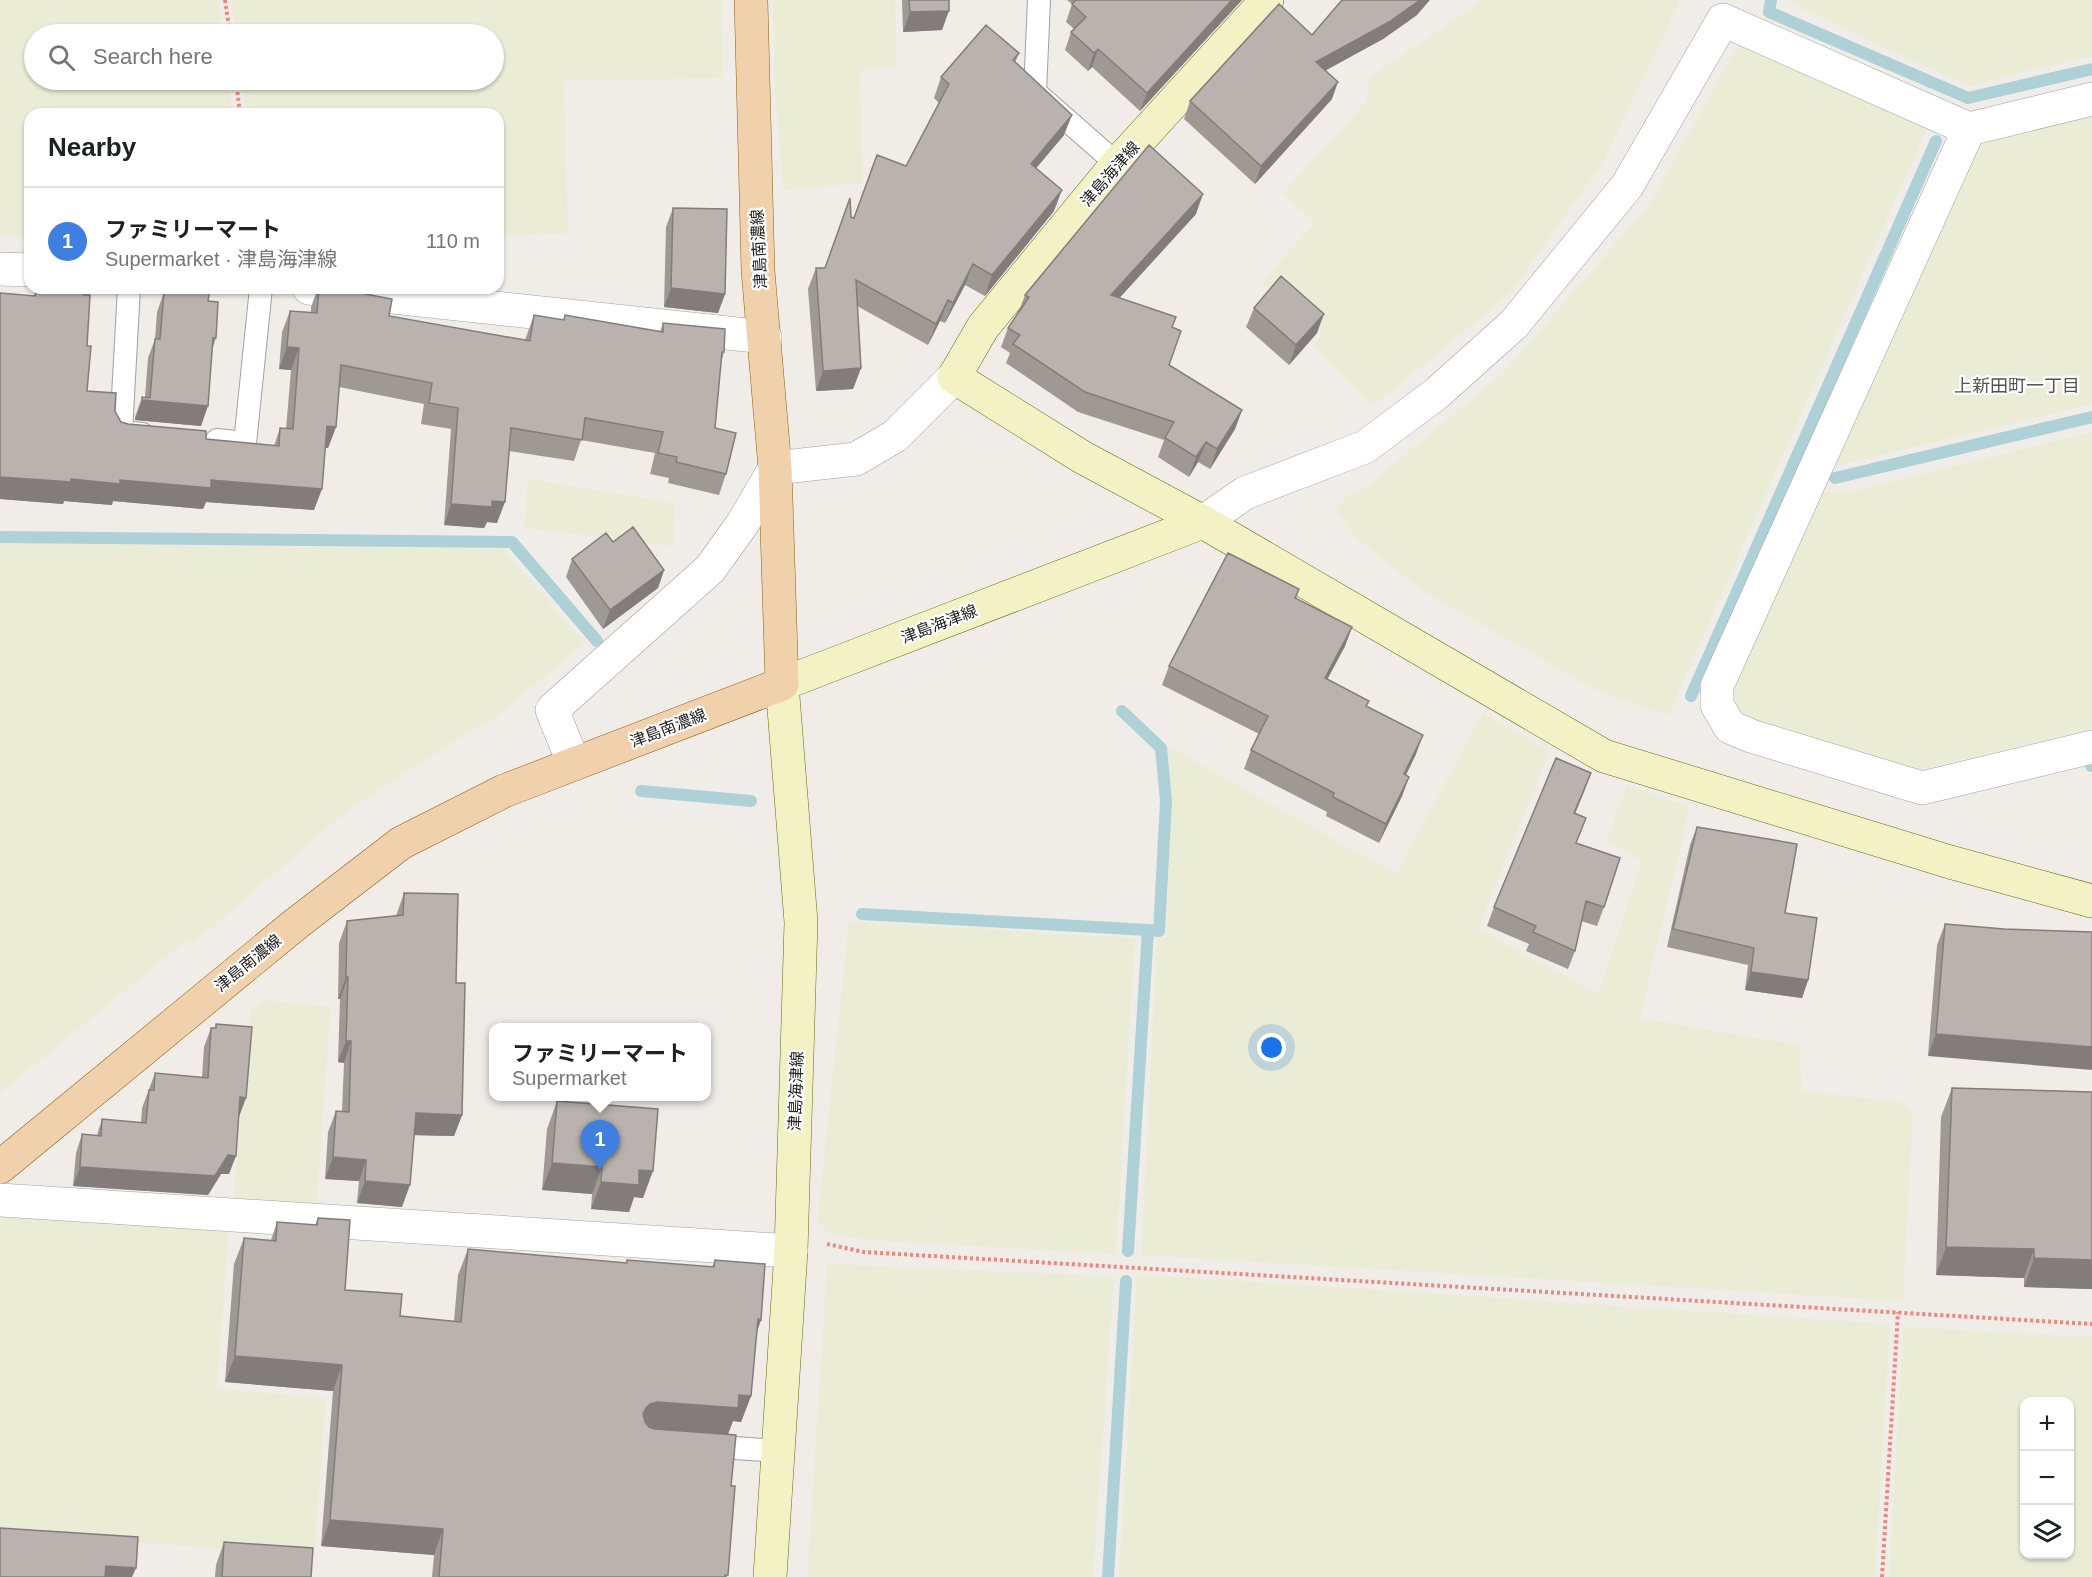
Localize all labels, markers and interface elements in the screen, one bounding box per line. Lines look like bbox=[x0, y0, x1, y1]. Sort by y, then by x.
search box bbox=[24, 24, 504, 90]
icon: search bbox=[45, 41, 78, 74]
text: Search here bbox=[93, 44, 213, 69]
text: Nearby bbox=[48, 132, 136, 162]
street label: 津島海津線 bbox=[1077, 138, 1143, 210]
street label: 津島南濃線 bbox=[748, 209, 770, 289]
text: ファミリーマート bbox=[105, 217, 281, 242]
text: 1 bbox=[62, 230, 73, 252]
text: 110 m bbox=[426, 230, 480, 252]
text: Supermarket · 津島海津線 bbox=[105, 248, 337, 270]
district label: 上新田町一丁目 bbox=[1954, 376, 2080, 396]
street label: 津島海津線 bbox=[899, 602, 979, 646]
street label: 津島南濃線 bbox=[628, 706, 708, 750]
street label: 津島南濃線 bbox=[212, 931, 284, 995]
popup bbox=[489, 1023, 711, 1101]
your location bbox=[1257, 1033, 1286, 1062]
text: ファミリーマート bbox=[512, 1041, 688, 1066]
street label: 津島海津線 bbox=[786, 1051, 806, 1131]
text: Supermarket bbox=[512, 1067, 626, 1089]
pin: 1 bbox=[580, 1120, 620, 1170]
map controls bbox=[2020, 1397, 2074, 1559]
button: + bbox=[2020, 1397, 2074, 1451]
button: − bbox=[2020, 1451, 2074, 1505]
button: layers bbox=[2020, 1505, 2074, 1559]

